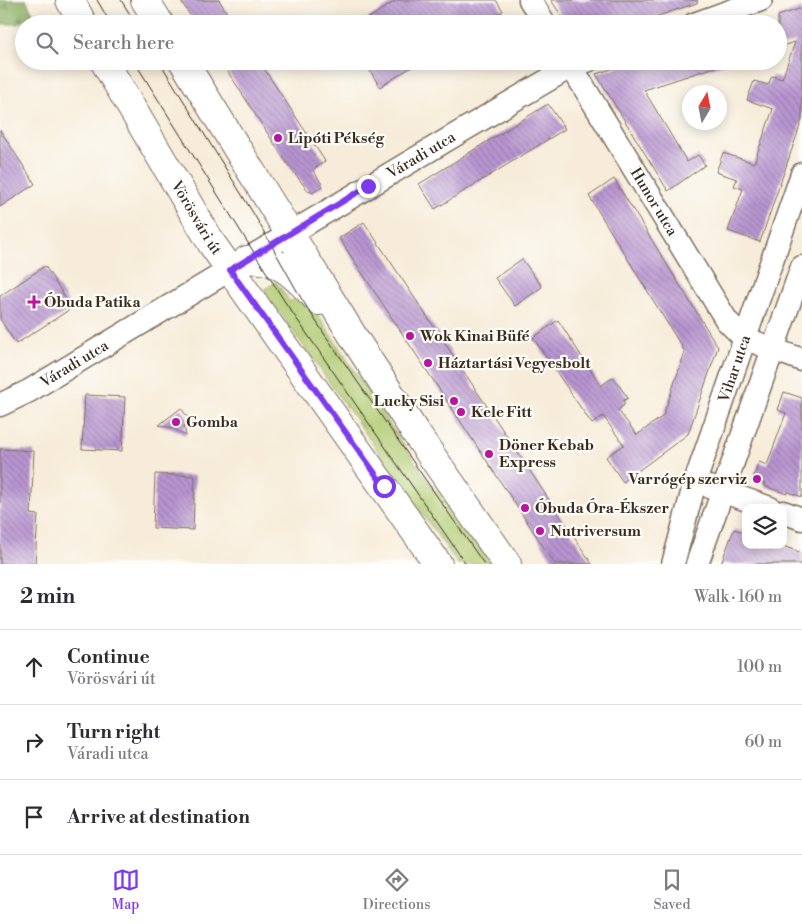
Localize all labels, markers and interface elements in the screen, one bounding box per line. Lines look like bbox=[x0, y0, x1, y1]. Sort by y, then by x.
search box bbox=[15, 15, 787, 70]
icon: search bbox=[33, 29, 61, 57]
text: Search here bbox=[73, 31, 174, 55]
north arrow bbox=[682, 85, 727, 130]
street label: Váradi utca bbox=[383, 127, 459, 183]
place label: Lipóti Pékség bbox=[288, 129, 384, 148]
marker: Lipóti Pékség bbox=[272, 132, 284, 144]
street label: Hunor utca bbox=[626, 164, 682, 240]
route end bbox=[357, 175, 380, 198]
street label: Vörösvári út bbox=[167, 176, 227, 259]
place label: Óbuda Patika bbox=[44, 292, 141, 312]
marker: Óbuda Patika bbox=[28, 296, 40, 308]
place label: Wok Kinai Büfé bbox=[419, 327, 530, 346]
marker: Wok Kinai Büfé bbox=[404, 330, 416, 342]
street label: Vihar utca bbox=[714, 332, 755, 406]
street label: Váradi utca bbox=[36, 336, 112, 392]
place label: Háztartási Vegyesbolt bbox=[438, 354, 591, 373]
marker: Háztartási Vegyesbolt bbox=[422, 357, 434, 369]
place label: Lucky Sisi bbox=[374, 392, 444, 411]
marker: Lucky Sisi bbox=[448, 395, 460, 407]
place label: Kele Fitt bbox=[471, 403, 533, 422]
marker: Kele Fitt bbox=[455, 406, 467, 418]
place label: Gomba bbox=[186, 413, 239, 432]
marker: Gomba bbox=[170, 416, 182, 428]
place label: Döner Kebab Express bbox=[499, 436, 594, 472]
marker: Döner Kebab Express bbox=[483, 448, 495, 460]
place label: Varrógép szerviz bbox=[627, 470, 747, 489]
marker: Varrógép szerviz bbox=[751, 473, 763, 485]
route start bbox=[373, 475, 396, 498]
place label: Óbuda Óra-Ékszer bbox=[535, 498, 669, 518]
marker: Óbuda Óra-Ékszer bbox=[519, 502, 531, 514]
map controls bbox=[742, 504, 787, 549]
button: layers bbox=[742, 504, 787, 549]
place label: Nutriversum bbox=[550, 522, 641, 541]
marker: Nutriversum bbox=[534, 525, 546, 537]
text: 2 min bbox=[20, 584, 75, 610]
text: Walk · 160 m bbox=[694, 587, 782, 607]
text: Continue bbox=[67, 645, 150, 669]
icon: ahead bbox=[20, 653, 48, 681]
text: 100 m bbox=[737, 657, 782, 677]
text: Vörösvári út bbox=[67, 669, 156, 689]
text: Turn right bbox=[67, 720, 160, 744]
icon: right bbox=[20, 728, 48, 756]
text: 60 m bbox=[744, 732, 782, 752]
text: Váradi utca bbox=[67, 744, 149, 764]
icon: arrive bbox=[20, 803, 48, 831]
text: Arrive at destination bbox=[67, 805, 250, 829]
tab: Map bbox=[112, 866, 140, 914]
tab: Directions bbox=[363, 866, 430, 914]
tab: Saved bbox=[654, 866, 690, 914]

